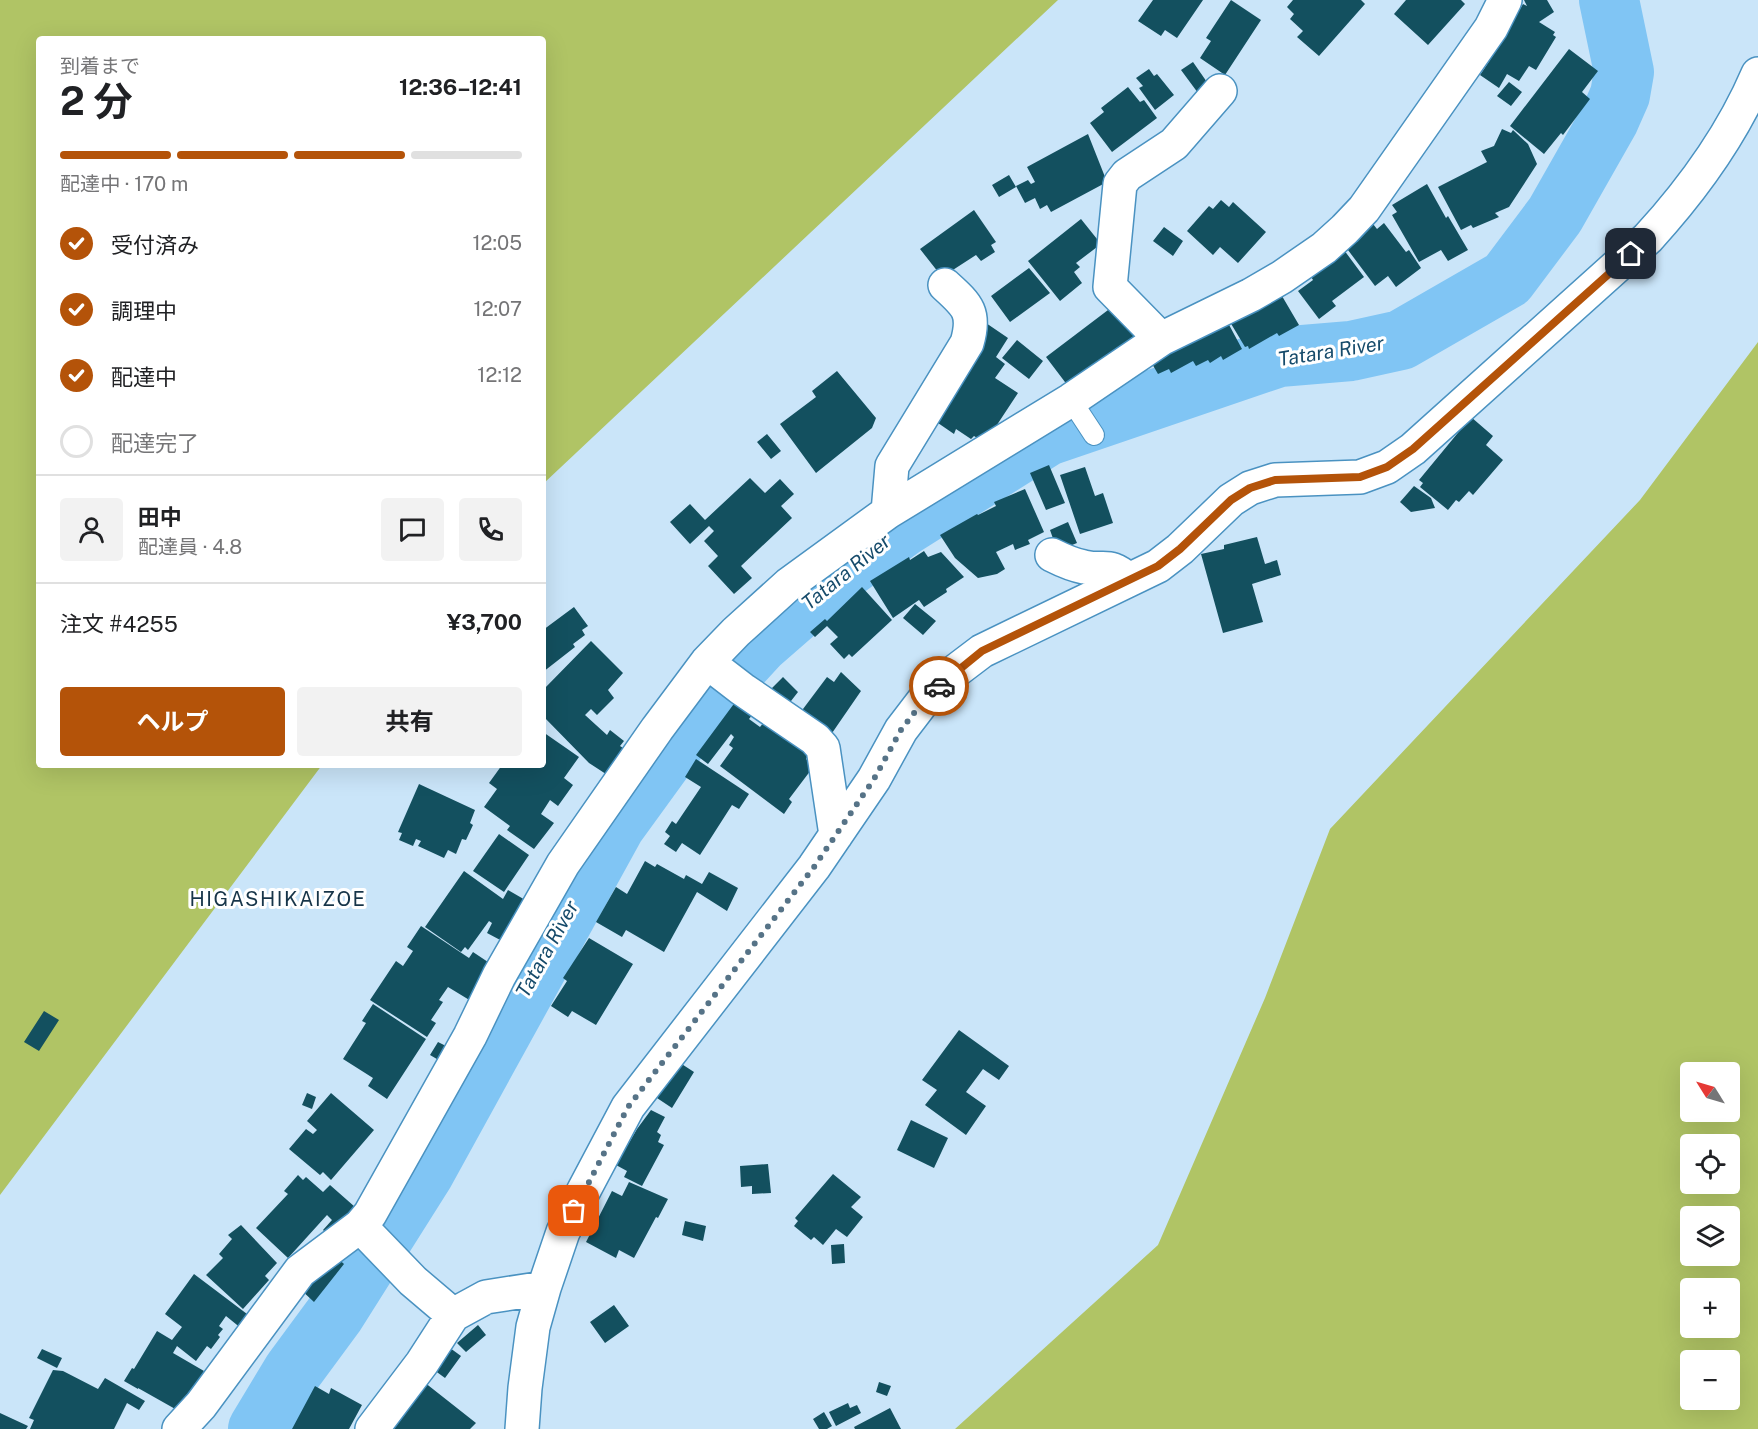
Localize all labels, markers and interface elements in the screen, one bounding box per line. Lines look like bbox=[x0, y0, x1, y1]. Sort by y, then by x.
text: 到着まで bbox=[60, 54, 140, 78]
text: 12:36–12:41 bbox=[399, 74, 522, 100]
text: 2 分 bbox=[60, 78, 133, 124]
text: 配達中 · 170 m bbox=[60, 172, 188, 196]
icon: check bbox=[60, 227, 93, 260]
pin bbox=[1605, 228, 1656, 279]
text: 12:05 bbox=[472, 231, 522, 255]
text: 受付済み bbox=[111, 232, 199, 258]
icon: home bbox=[1614, 237, 1647, 270]
icon: check bbox=[60, 293, 93, 326]
text: 12:07 bbox=[474, 297, 522, 321]
text: 調理中 bbox=[111, 298, 177, 324]
water label: Tatara River bbox=[1276, 331, 1386, 371]
icon: check bbox=[60, 359, 93, 392]
text: 12:12 bbox=[477, 363, 522, 387]
text: 配達中 bbox=[111, 364, 177, 390]
text: 配達完了 bbox=[111, 430, 199, 456]
button: person bbox=[60, 498, 123, 561]
button: chat bbox=[381, 498, 444, 561]
button: phone bbox=[459, 498, 522, 561]
text: 田中 bbox=[138, 504, 182, 530]
water label: Tatara River bbox=[797, 529, 895, 615]
text: 配達員 · 4.8 bbox=[138, 535, 242, 559]
text: ¥3,700 bbox=[447, 609, 522, 635]
text: 注文 #4255 bbox=[60, 611, 178, 637]
courier bbox=[909, 656, 969, 716]
icon: car bbox=[923, 670, 956, 703]
button: ヘルプ bbox=[60, 687, 285, 756]
button: 共有 bbox=[297, 687, 522, 756]
district label: HIGASHIKAIZOE bbox=[189, 887, 367, 911]
water label: Tatara River bbox=[511, 896, 584, 1002]
north arrow bbox=[1680, 1062, 1740, 1122]
map controls bbox=[1680, 1062, 1740, 1410]
button: locate bbox=[1680, 1134, 1740, 1194]
pin bbox=[548, 1185, 599, 1236]
icon: bag bbox=[557, 1194, 590, 1227]
button: layers bbox=[1680, 1206, 1740, 1266]
button: + bbox=[1680, 1278, 1740, 1338]
button: − bbox=[1680, 1350, 1740, 1410]

